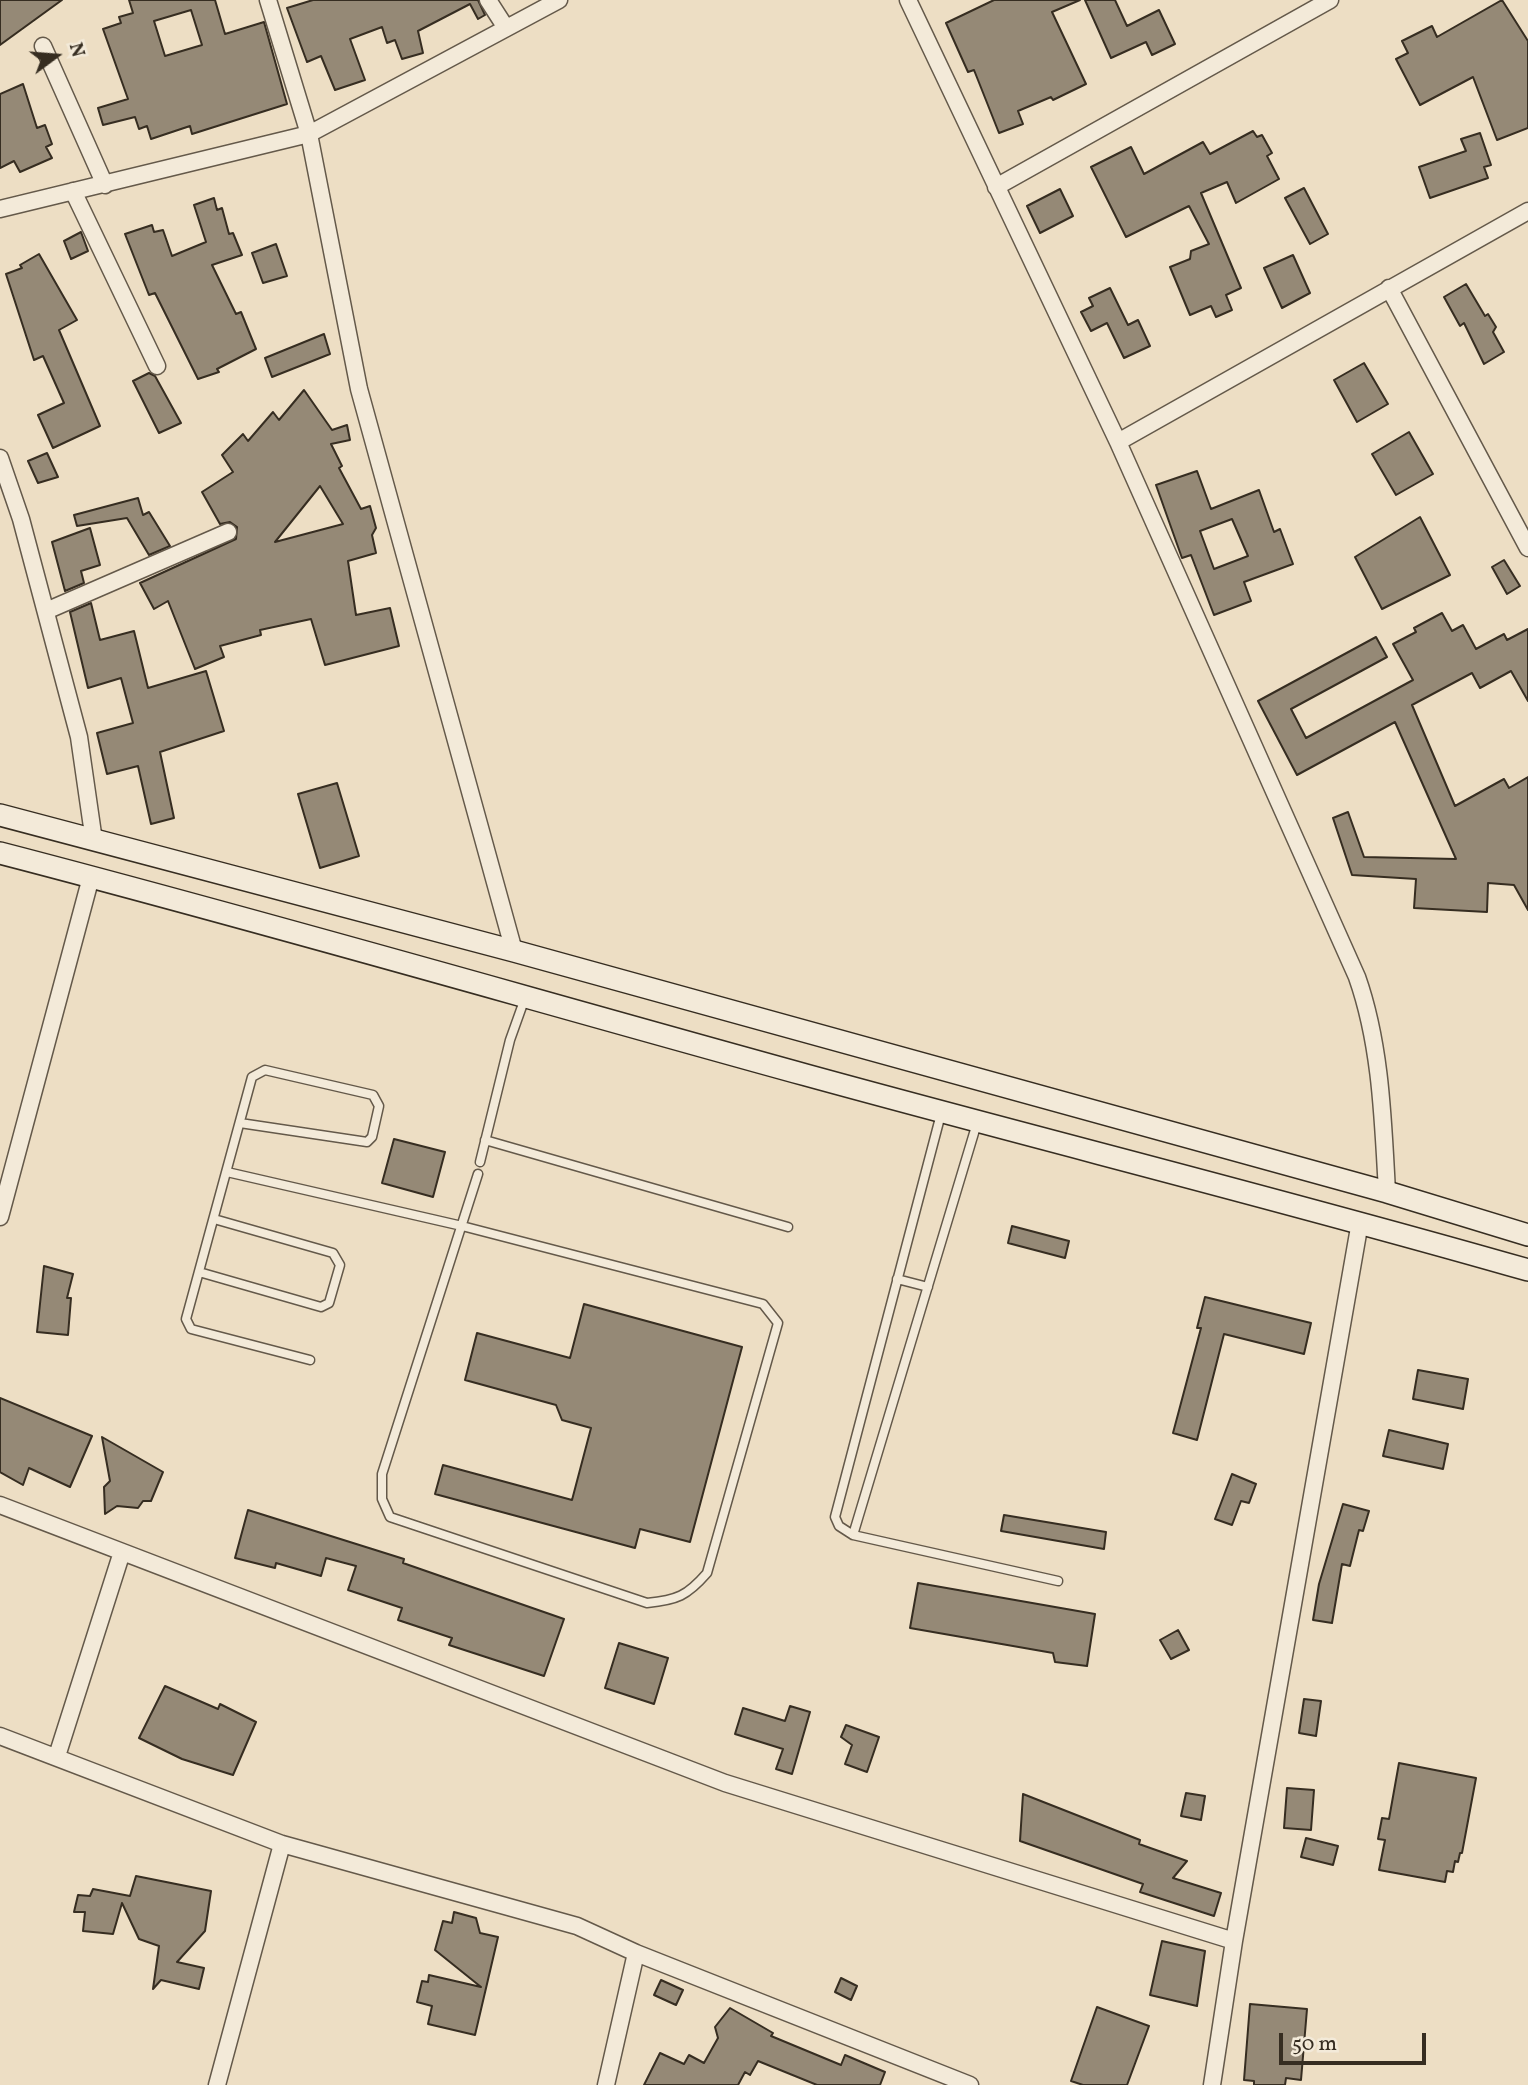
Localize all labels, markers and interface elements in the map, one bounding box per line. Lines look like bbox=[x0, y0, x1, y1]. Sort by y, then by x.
north arrow bbox=[21, 21, 91, 91]
text: N bbox=[62, 40, 91, 60]
scale bar bbox=[1283, 2018, 1430, 2062]
text: 50 m bbox=[1292, 2030, 1337, 2059]

